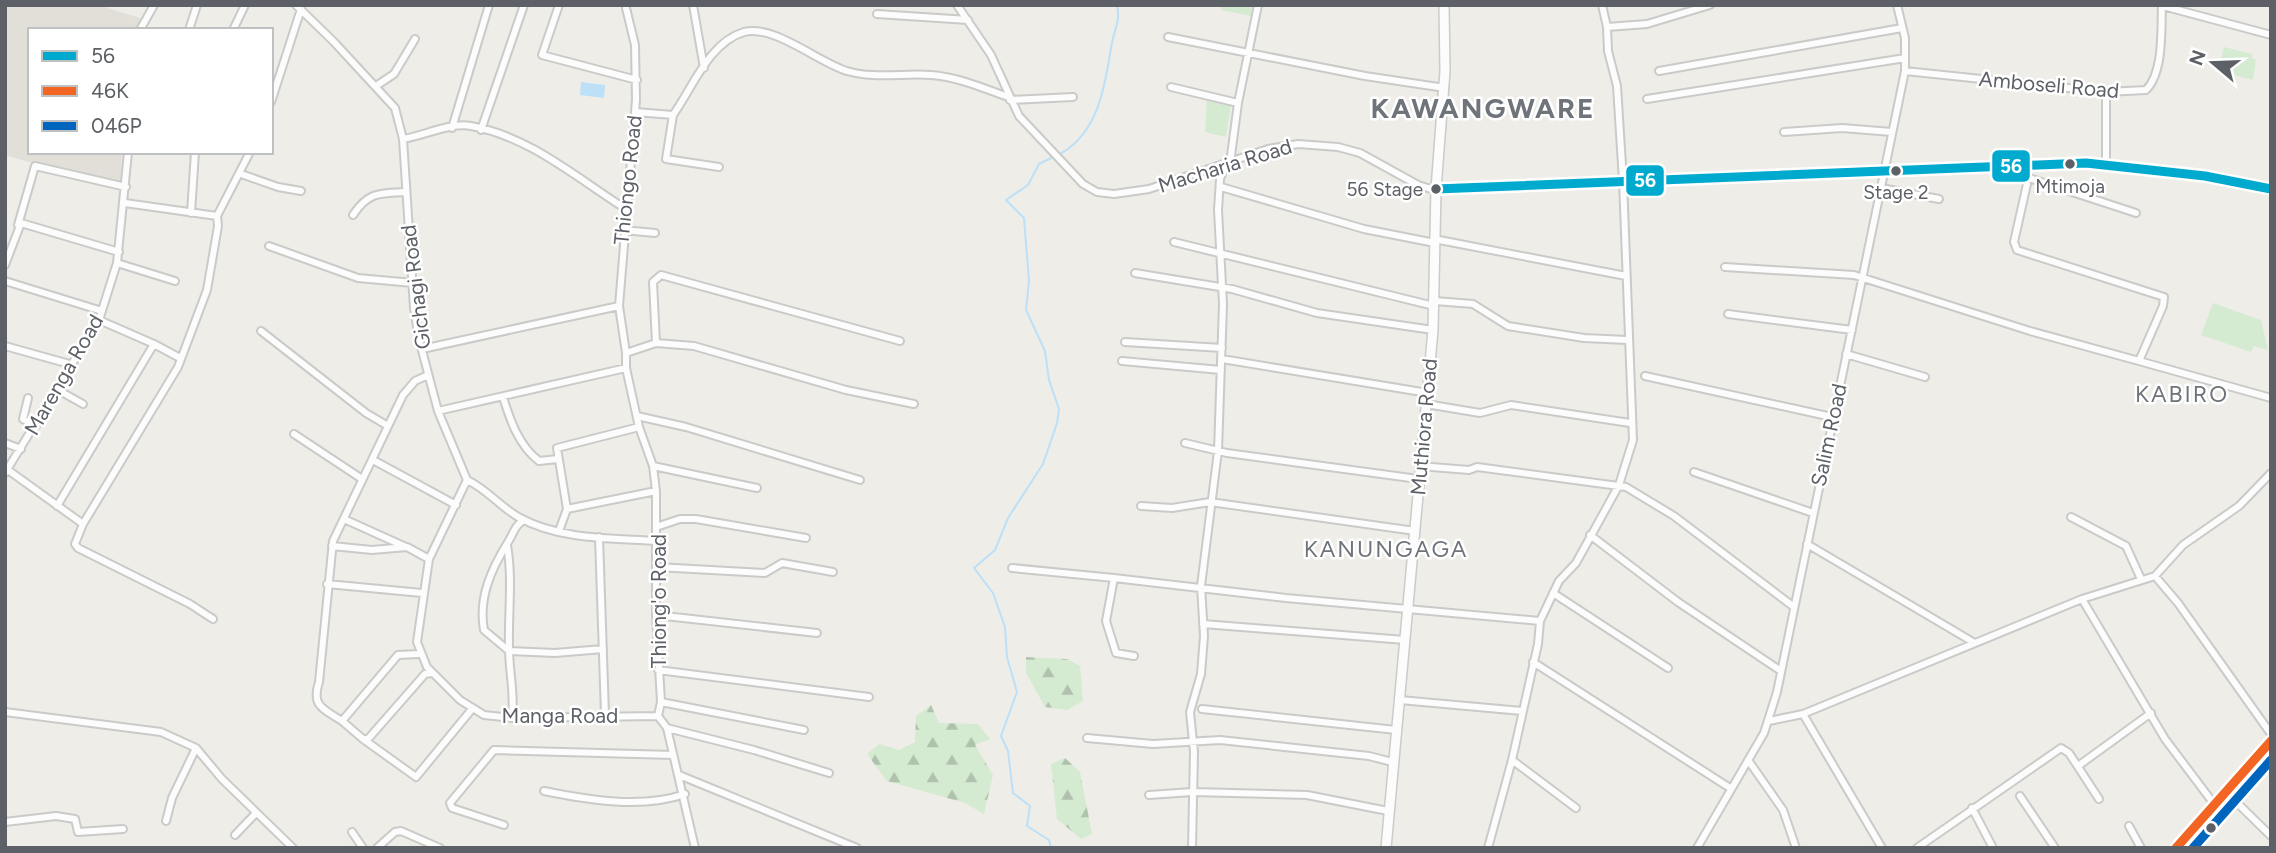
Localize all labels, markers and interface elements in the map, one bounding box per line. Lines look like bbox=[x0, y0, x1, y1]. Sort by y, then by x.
legend bbox=[28, 28, 273, 154]
north arrow bbox=[2178, 28, 2248, 98]
text: 56 bbox=[91, 43, 115, 68]
text: N bbox=[2184, 47, 2211, 68]
street label: Amboseli Road bbox=[1978, 66, 2120, 103]
text: 46K bbox=[91, 78, 129, 103]
district label: KAWANGWARE bbox=[1370, 91, 1596, 125]
text: 046P bbox=[91, 113, 142, 138]
street label: Thiongo Road bbox=[608, 114, 647, 246]
street label: Macharia Road bbox=[1155, 133, 1295, 198]
line badge: 56 bbox=[1991, 149, 2031, 183]
text: 56 bbox=[2000, 155, 2022, 178]
marker: Mtimoja bbox=[2063, 157, 2077, 171]
line badge: 56 bbox=[1625, 164, 1665, 197]
marker: Stage 2 bbox=[1889, 164, 1903, 178]
text: 56 bbox=[1634, 169, 1656, 192]
place label: Mtimoja bbox=[2035, 175, 2105, 198]
place label: 56 Stage bbox=[1347, 178, 1423, 201]
place label: Stage 2 bbox=[1863, 181, 1929, 204]
marker: 56 Stage bbox=[1429, 182, 1443, 196]
street label: Gichagi Road bbox=[395, 223, 436, 351]
street label: Marenga Road bbox=[19, 310, 108, 440]
street label: Muthiora Road bbox=[1405, 357, 1442, 497]
district label: KABIRO bbox=[2135, 380, 2229, 408]
street label: Salim Road bbox=[1805, 381, 1852, 489]
street label: Thiong'o Road bbox=[646, 534, 671, 668]
district label: KANUNGAGA bbox=[1304, 535, 1468, 563]
street label: Manga Road bbox=[502, 703, 618, 728]
unlabelled marker bbox=[2204, 821, 2218, 835]

